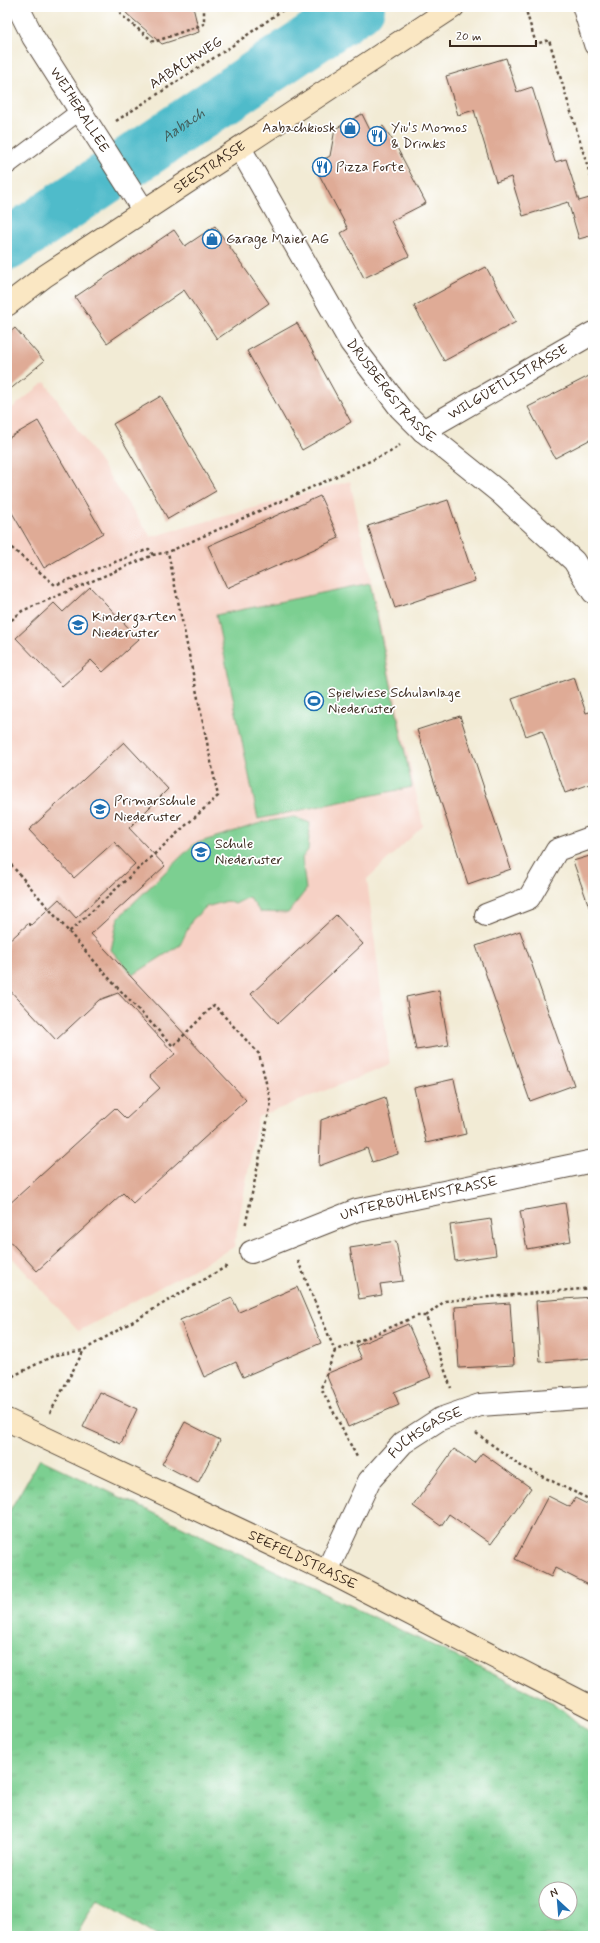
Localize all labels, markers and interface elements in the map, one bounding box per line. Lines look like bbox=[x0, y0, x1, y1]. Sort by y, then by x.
scale bar bbox=[450, 22, 536, 48]
text: 20 m bbox=[456, 29, 482, 45]
street label: AABACHWEG bbox=[146, 33, 226, 93]
street label: WEIHERALLEE bbox=[46, 64, 113, 156]
water label: Aabach bbox=[158, 104, 209, 148]
shop icon: Aabachkiosk bbox=[339, 117, 361, 139]
place label: Aabachkiosk bbox=[262, 119, 336, 137]
place label: Yiu's Momos & Drinks bbox=[391, 119, 467, 153]
restaurant icon: Yiu's Momos & Drinks bbox=[366, 125, 388, 147]
street label: SEESTRASSE bbox=[170, 137, 249, 198]
restaurant icon: Pizza Forte bbox=[311, 156, 333, 178]
place label: Pizza Forte bbox=[336, 158, 404, 176]
shop icon: Garage Maier AG bbox=[201, 228, 223, 250]
place label: Garage Maier AG bbox=[226, 230, 329, 249]
street label: DRUSBERGSTRASSE bbox=[342, 335, 440, 447]
street label: WILGÜETLISTRASSE bbox=[445, 340, 571, 424]
place label: Kindergarten Niederuster bbox=[92, 608, 177, 642]
school or university icon: Kindergarten Niederuster bbox=[67, 614, 89, 636]
place label: Spielwiese Schulanlage Niederuster bbox=[328, 684, 461, 718]
sports icon: Spielwiese Schulanlage Niederuster bbox=[303, 690, 325, 712]
place label: Primarschule Niederuster bbox=[114, 792, 196, 826]
school or university icon: Primarschule Niederuster bbox=[89, 798, 111, 820]
place label: Schule Niederuster bbox=[215, 835, 283, 869]
school or university icon: Schule Niederuster bbox=[190, 841, 212, 863]
street label: UNTERBÜHLENSTRASSE bbox=[337, 1172, 499, 1225]
street label: FUCHSGASSE bbox=[384, 1403, 465, 1462]
street label: SEEFELDSTRASSE bbox=[245, 1526, 360, 1594]
north arrow bbox=[538, 1881, 578, 1921]
text: N bbox=[548, 1885, 560, 1901]

